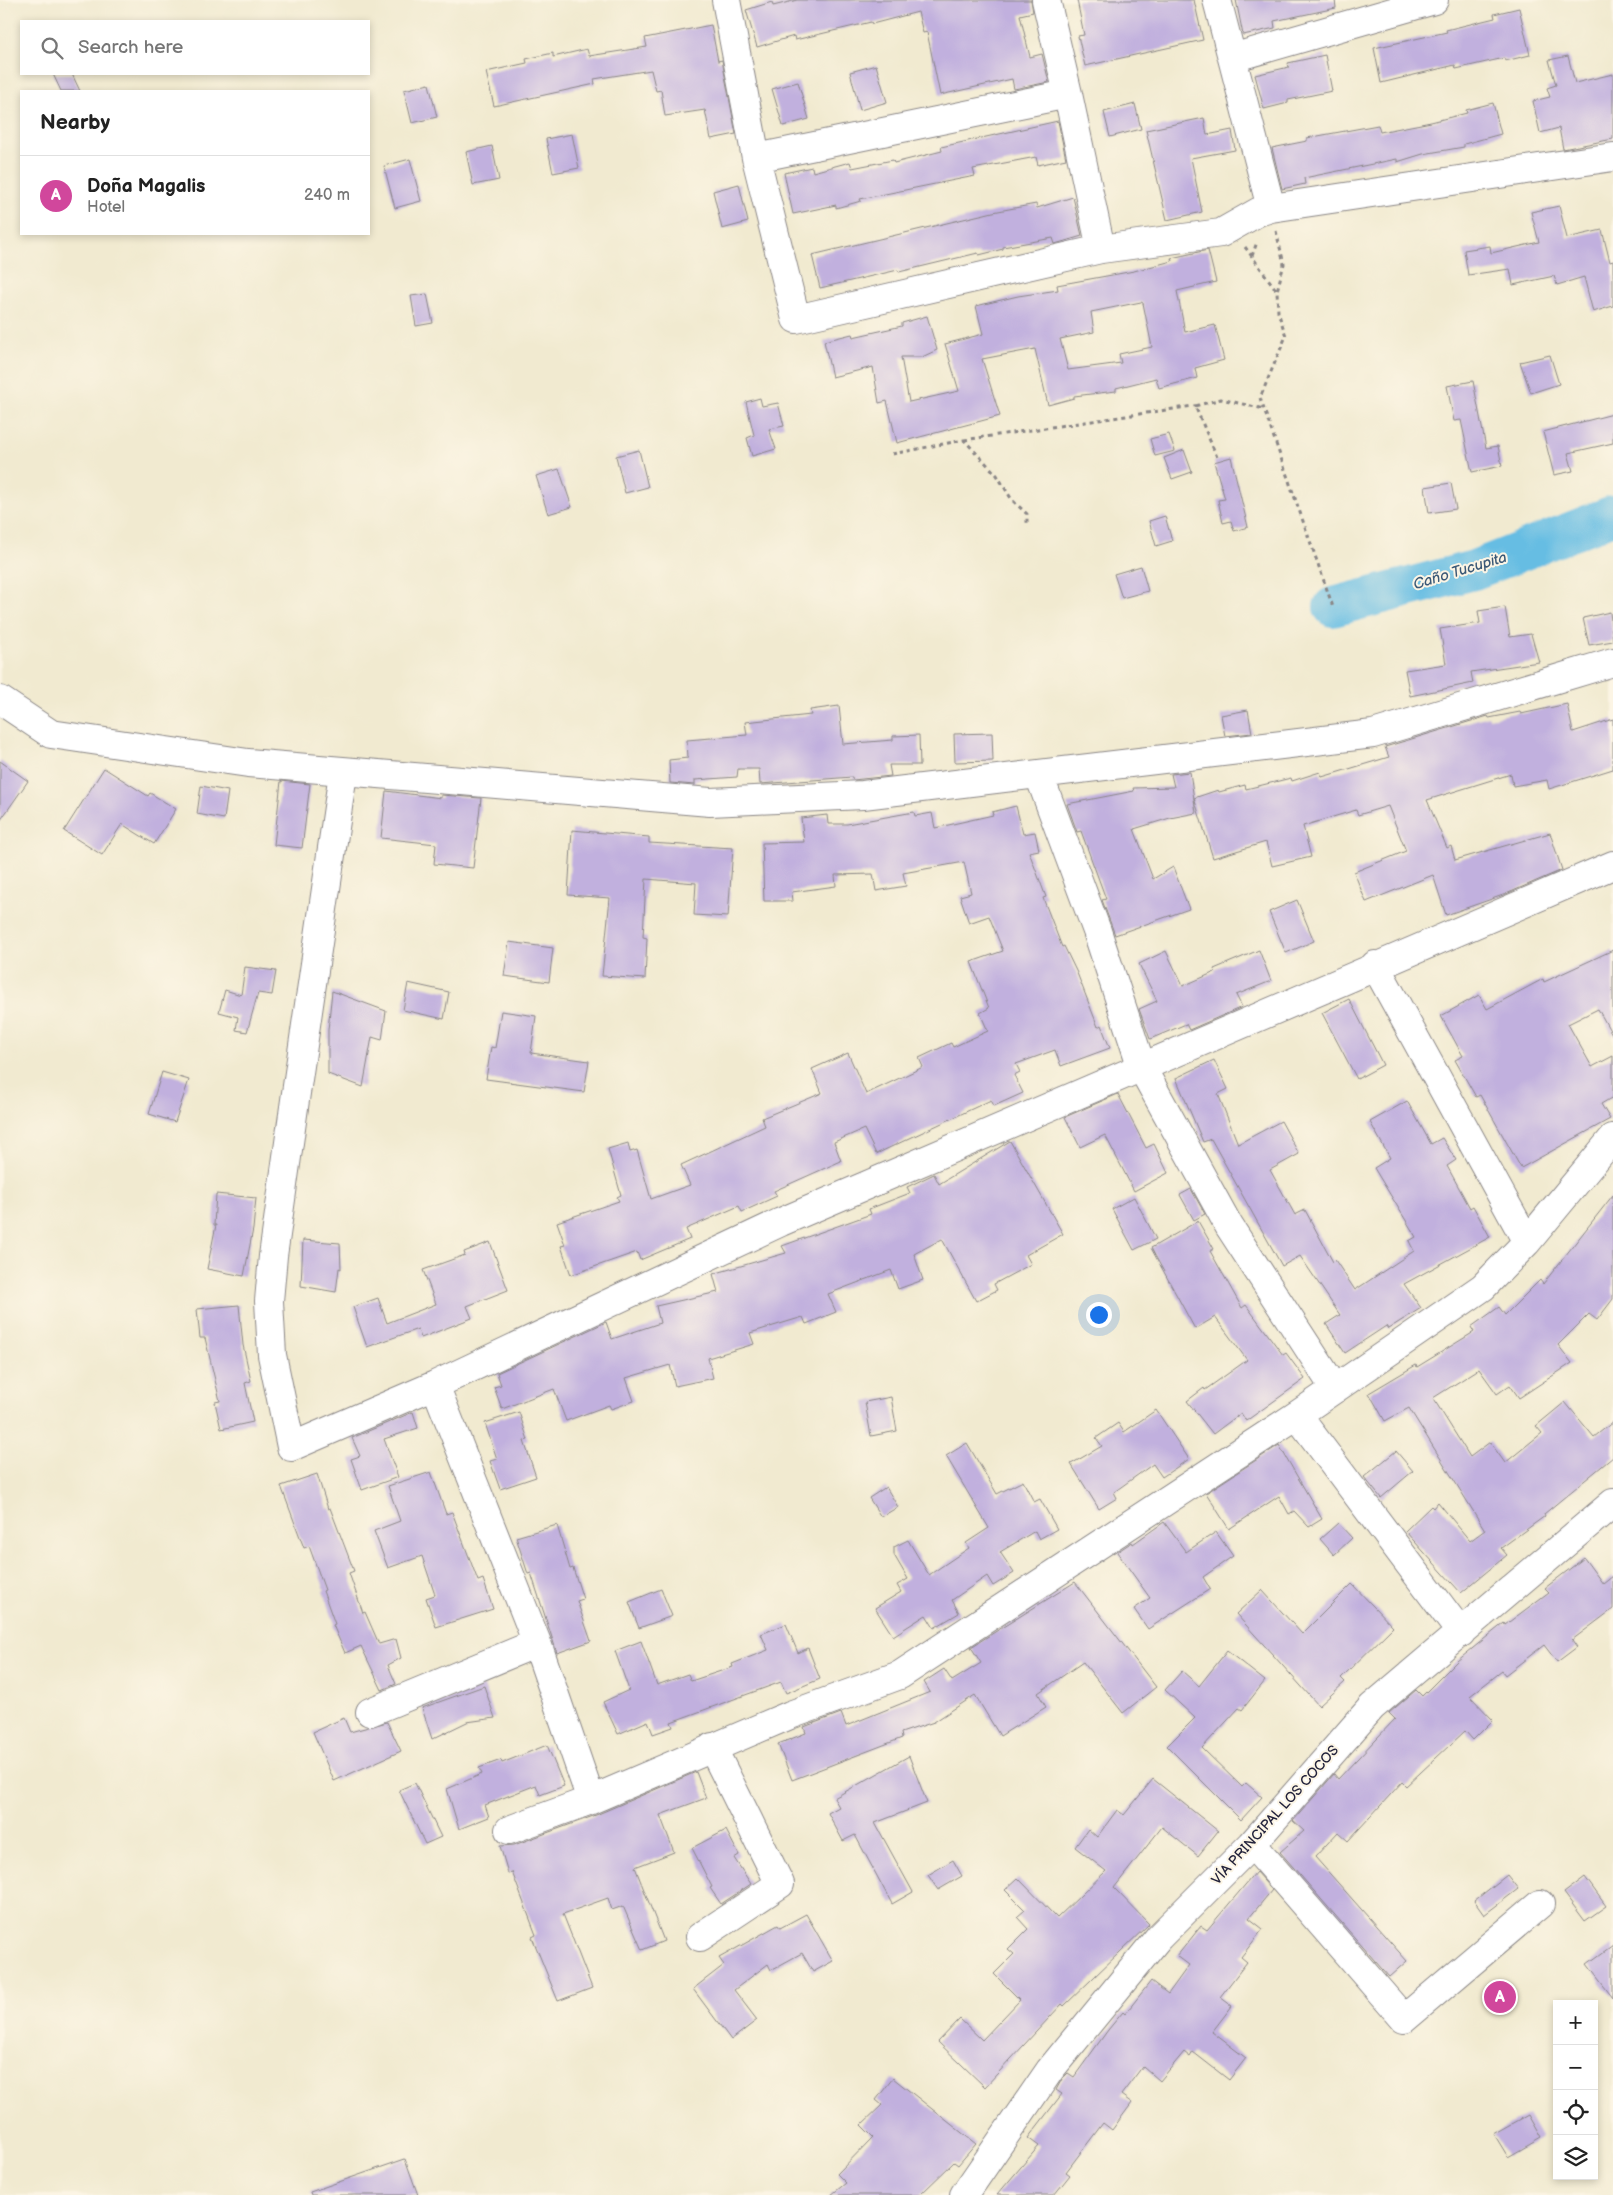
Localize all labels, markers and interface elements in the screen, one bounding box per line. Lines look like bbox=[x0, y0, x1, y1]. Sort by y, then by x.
search box bbox=[20, 20, 370, 75]
icon: search bbox=[38, 34, 66, 62]
text: Search here bbox=[78, 36, 183, 59]
text: Nearby bbox=[40, 110, 110, 135]
text: Doña Magalis bbox=[87, 175, 205, 198]
text: A bbox=[51, 186, 61, 205]
text: 240 m bbox=[304, 186, 350, 205]
text: Hotel bbox=[87, 198, 125, 217]
water label: Caño Tucupita bbox=[1411, 548, 1509, 594]
your location bbox=[1086, 1302, 1112, 1328]
street label: VÍA PRINCIPAL LOS COCOS bbox=[1207, 1741, 1342, 1888]
pin: A bbox=[1484, 1978, 1516, 2016]
map controls bbox=[1553, 2000, 1598, 2180]
button: + bbox=[1553, 2000, 1598, 2045]
button: − bbox=[1553, 2045, 1598, 2090]
button: locate bbox=[1553, 2090, 1598, 2135]
button: layers bbox=[1553, 2135, 1598, 2180]

